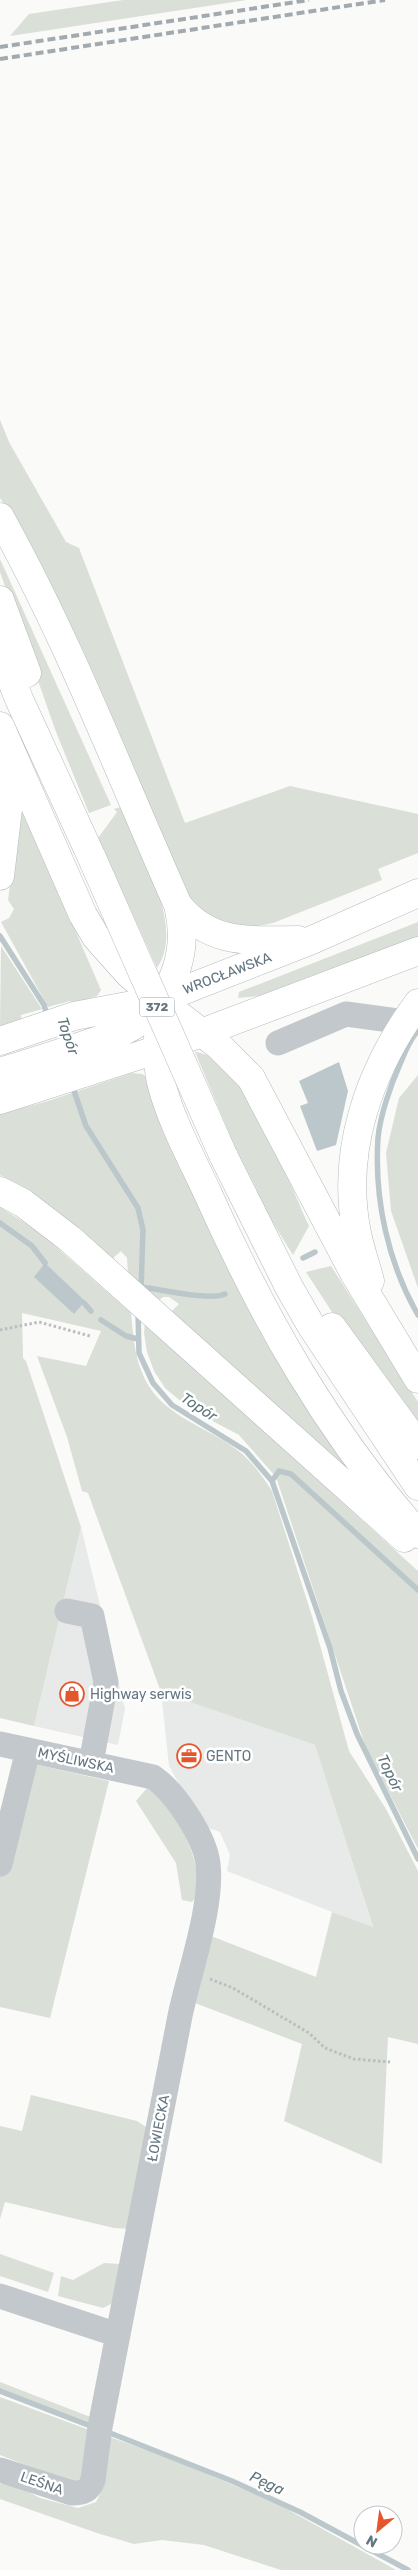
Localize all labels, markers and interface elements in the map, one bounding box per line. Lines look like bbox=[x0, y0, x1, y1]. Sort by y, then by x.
street label: WROCŁAWSKA bbox=[180, 949, 275, 998]
road number: 372 bbox=[140, 998, 174, 1016]
water label: Topór bbox=[53, 1015, 83, 1059]
water label: Topór bbox=[178, 1389, 221, 1426]
shop icon: Highway serwis bbox=[59, 1681, 85, 1707]
place label: Highway serwis bbox=[90, 1686, 192, 1703]
street label: MYŚLIWSKA bbox=[36, 1743, 117, 1777]
office icon: GENTO bbox=[176, 1743, 202, 1769]
place label: GENTO bbox=[206, 1748, 251, 1765]
water label: Topór bbox=[373, 1751, 407, 1796]
street label: ŁOWIECKA bbox=[144, 2093, 173, 2163]
street label: LEŚNA bbox=[18, 2467, 66, 2499]
water label: Pęga bbox=[247, 2467, 287, 2499]
north arrow bbox=[353, 2505, 403, 2555]
text: N bbox=[363, 2531, 380, 2551]

